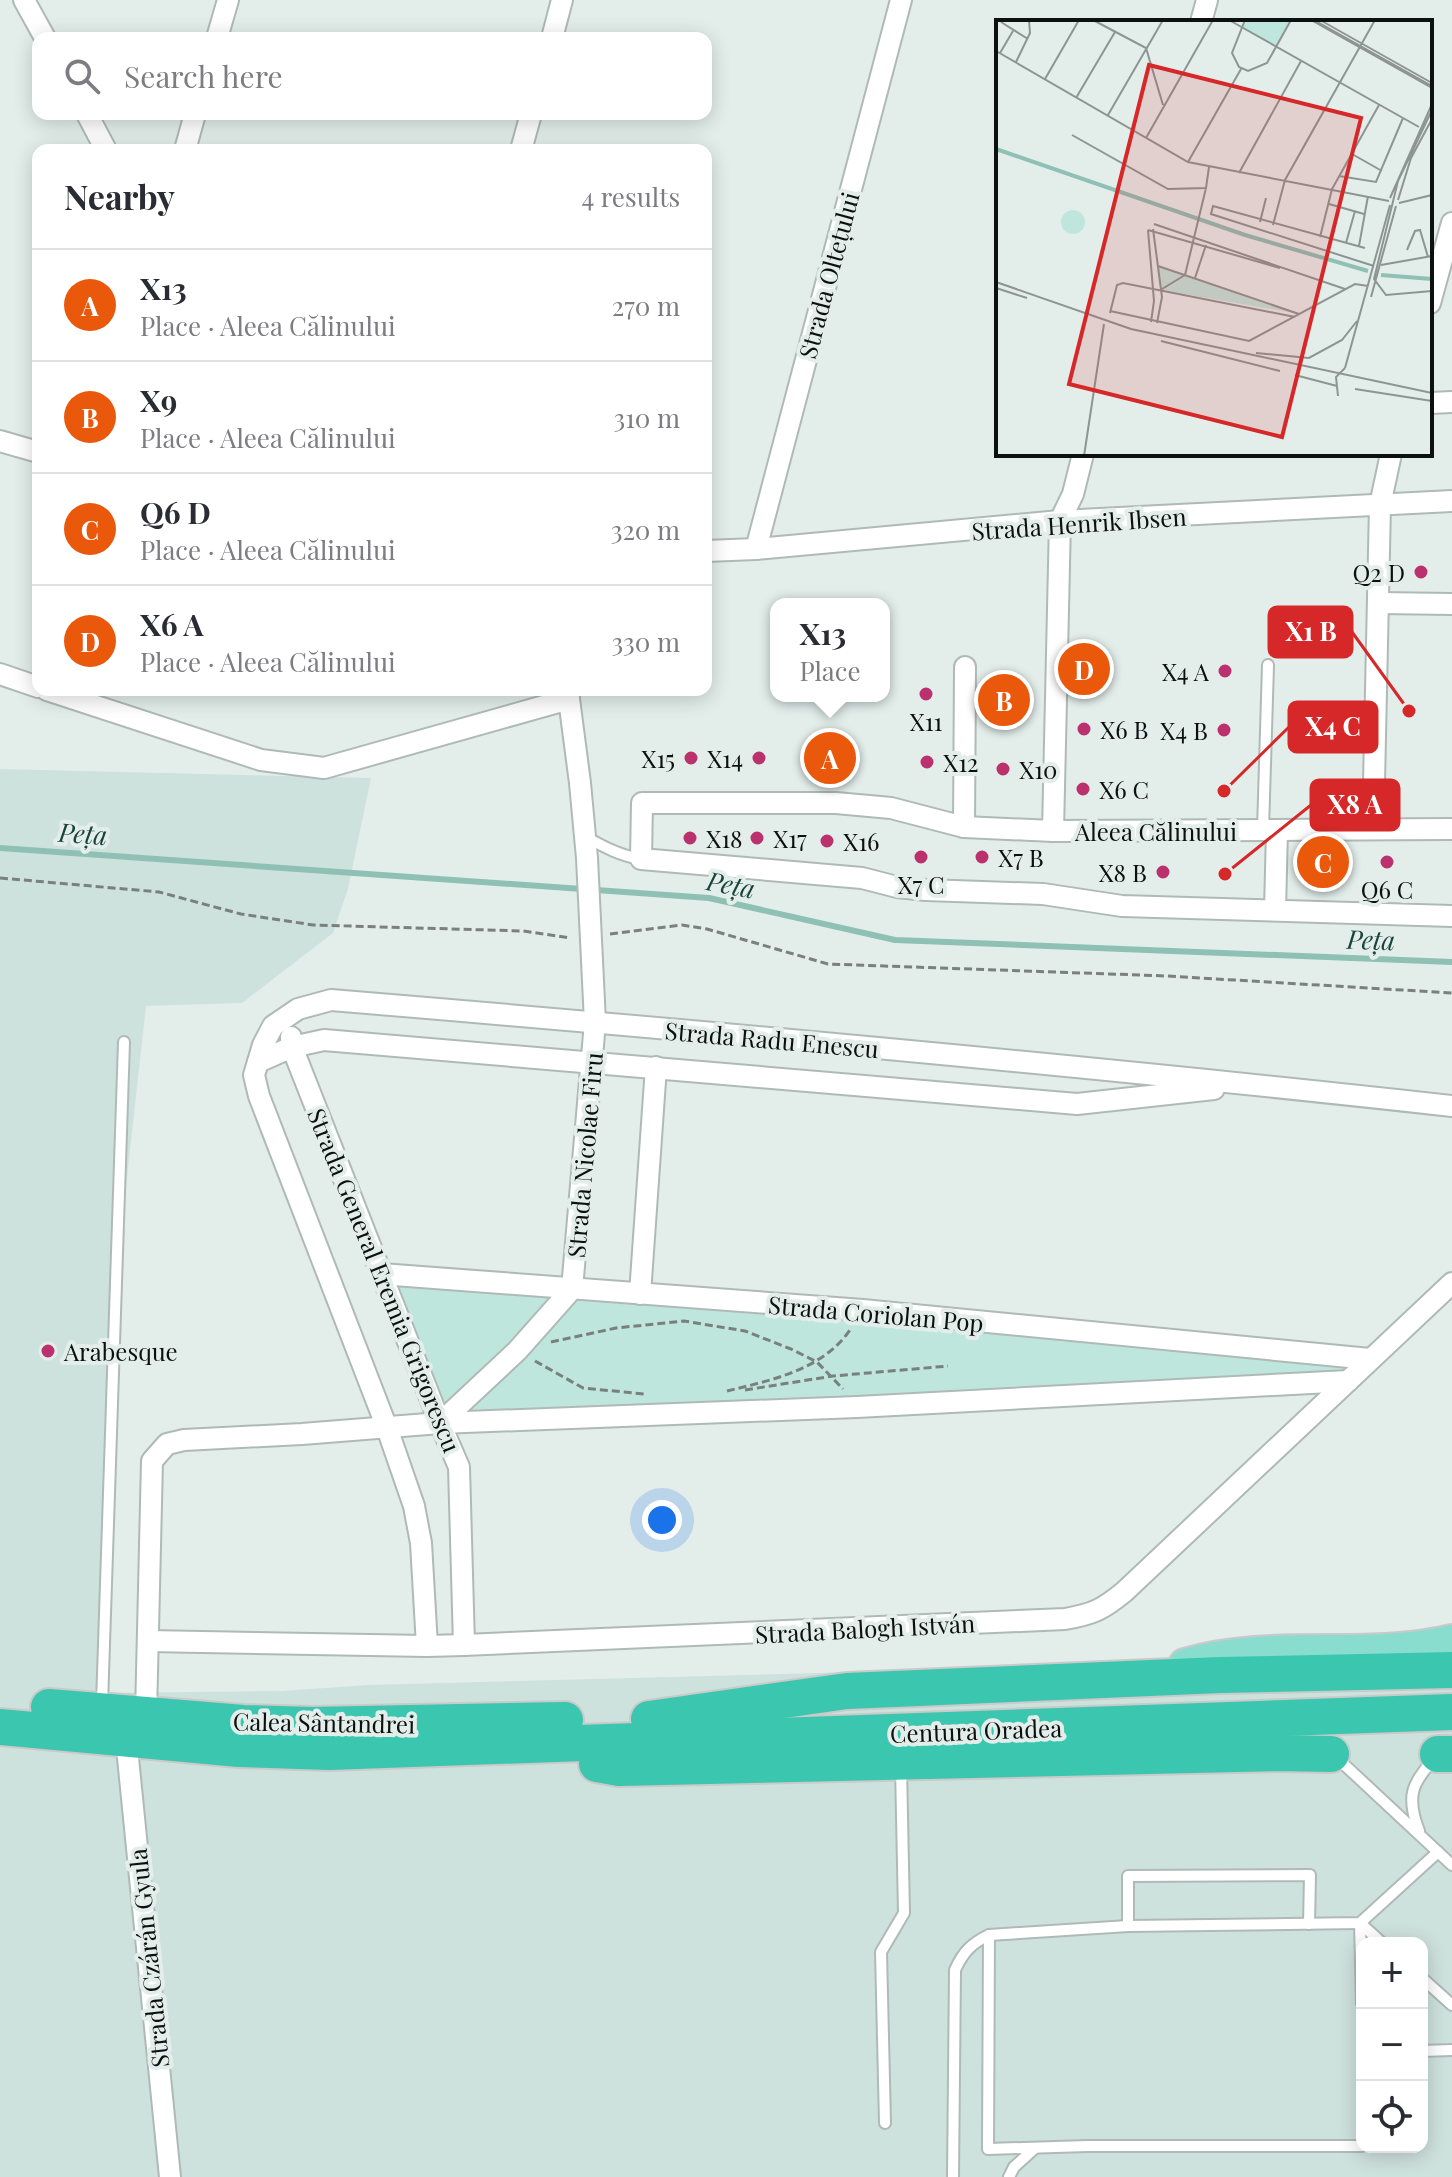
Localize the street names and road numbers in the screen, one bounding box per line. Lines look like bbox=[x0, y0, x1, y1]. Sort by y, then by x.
street label: Strada Oltețului bbox=[790, 188, 866, 362]
street label: Strada Henrik Ibsen bbox=[970, 500, 1188, 546]
street label: Aleea Călinului bbox=[1074, 815, 1237, 847]
street label: Strada Radu Enescu bbox=[664, 1014, 880, 1064]
street label: Strada Nicolae Firu bbox=[559, 1051, 609, 1259]
street label: Strada General Eremia Grigorescu bbox=[301, 1103, 469, 1457]
street label: Strada Coriolan Pop bbox=[767, 1288, 985, 1338]
street label: Strada Balogh István bbox=[754, 1606, 976, 1650]
street label: Calea Sântandrei bbox=[233, 1704, 415, 1740]
street label: Centura Oradea bbox=[889, 1711, 1063, 1749]
street label: Strada Czárán Gyula bbox=[121, 1847, 175, 2069]

